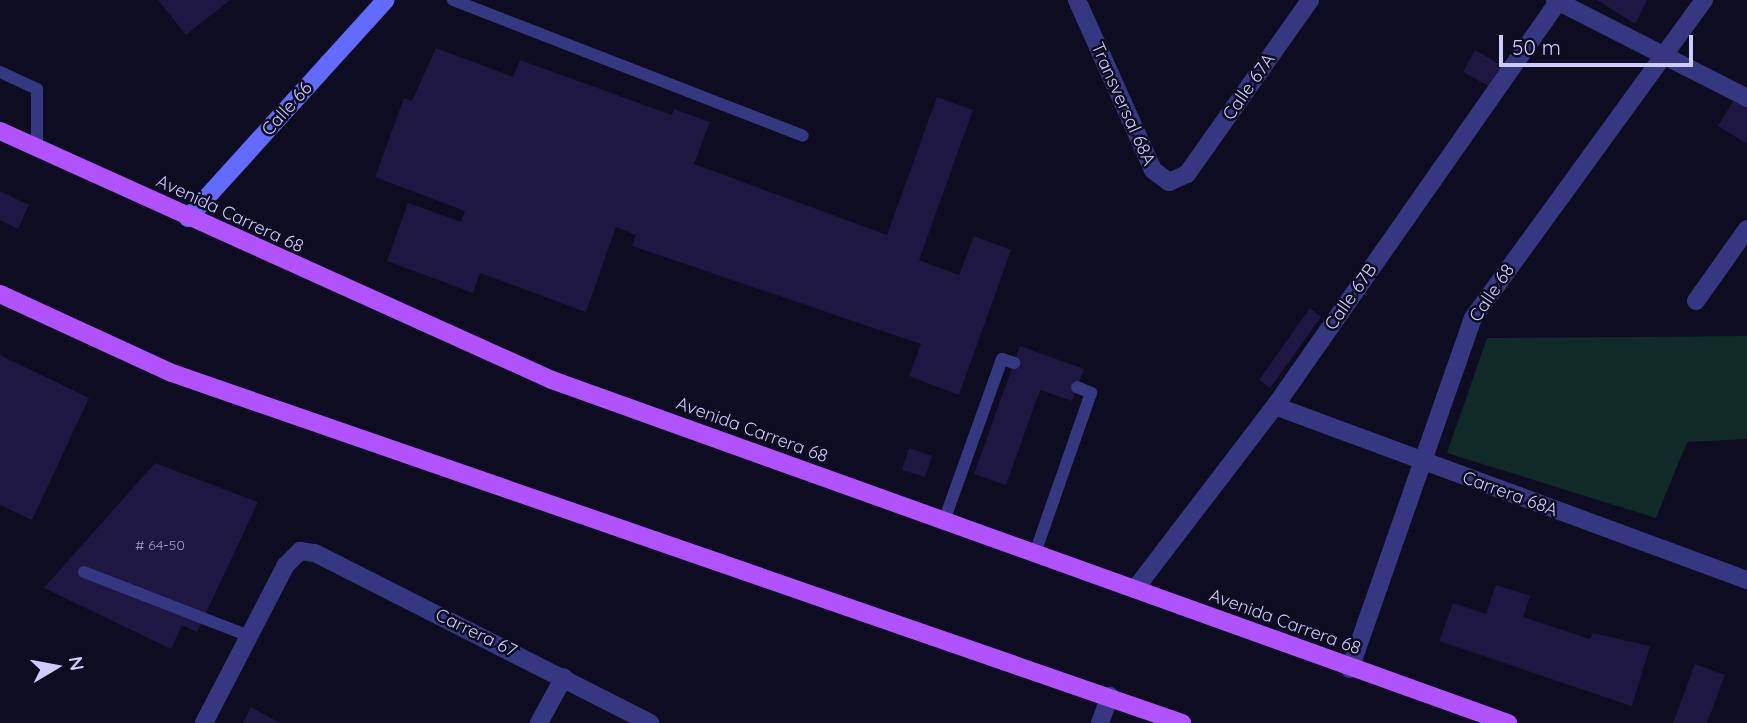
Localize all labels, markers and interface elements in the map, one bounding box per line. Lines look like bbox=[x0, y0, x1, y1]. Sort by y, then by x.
scale bar bbox=[1502, 21, 1696, 65]
text: 50 m bbox=[1512, 34, 1561, 60]
street label: Transversal 68A bbox=[1086, 39, 1160, 169]
street label: Calle 67A bbox=[1218, 50, 1280, 124]
street label: Calle 66 bbox=[257, 78, 317, 140]
street label: Avenida Carrera 68 bbox=[153, 170, 307, 258]
street label: Calle 67B bbox=[1320, 259, 1382, 335]
street label: Calle 68 bbox=[1465, 260, 1519, 326]
street label: Avenida Carrera 68 bbox=[673, 392, 831, 468]
street label: Carrera 68A bbox=[1459, 467, 1561, 521]
house number: # 64-50 bbox=[135, 537, 185, 553]
street label: Avenida Carrera 68 bbox=[1206, 584, 1364, 660]
street label: Carrera 67 bbox=[432, 604, 520, 662]
north arrow bbox=[21, 632, 91, 702]
text: N bbox=[64, 654, 90, 672]

